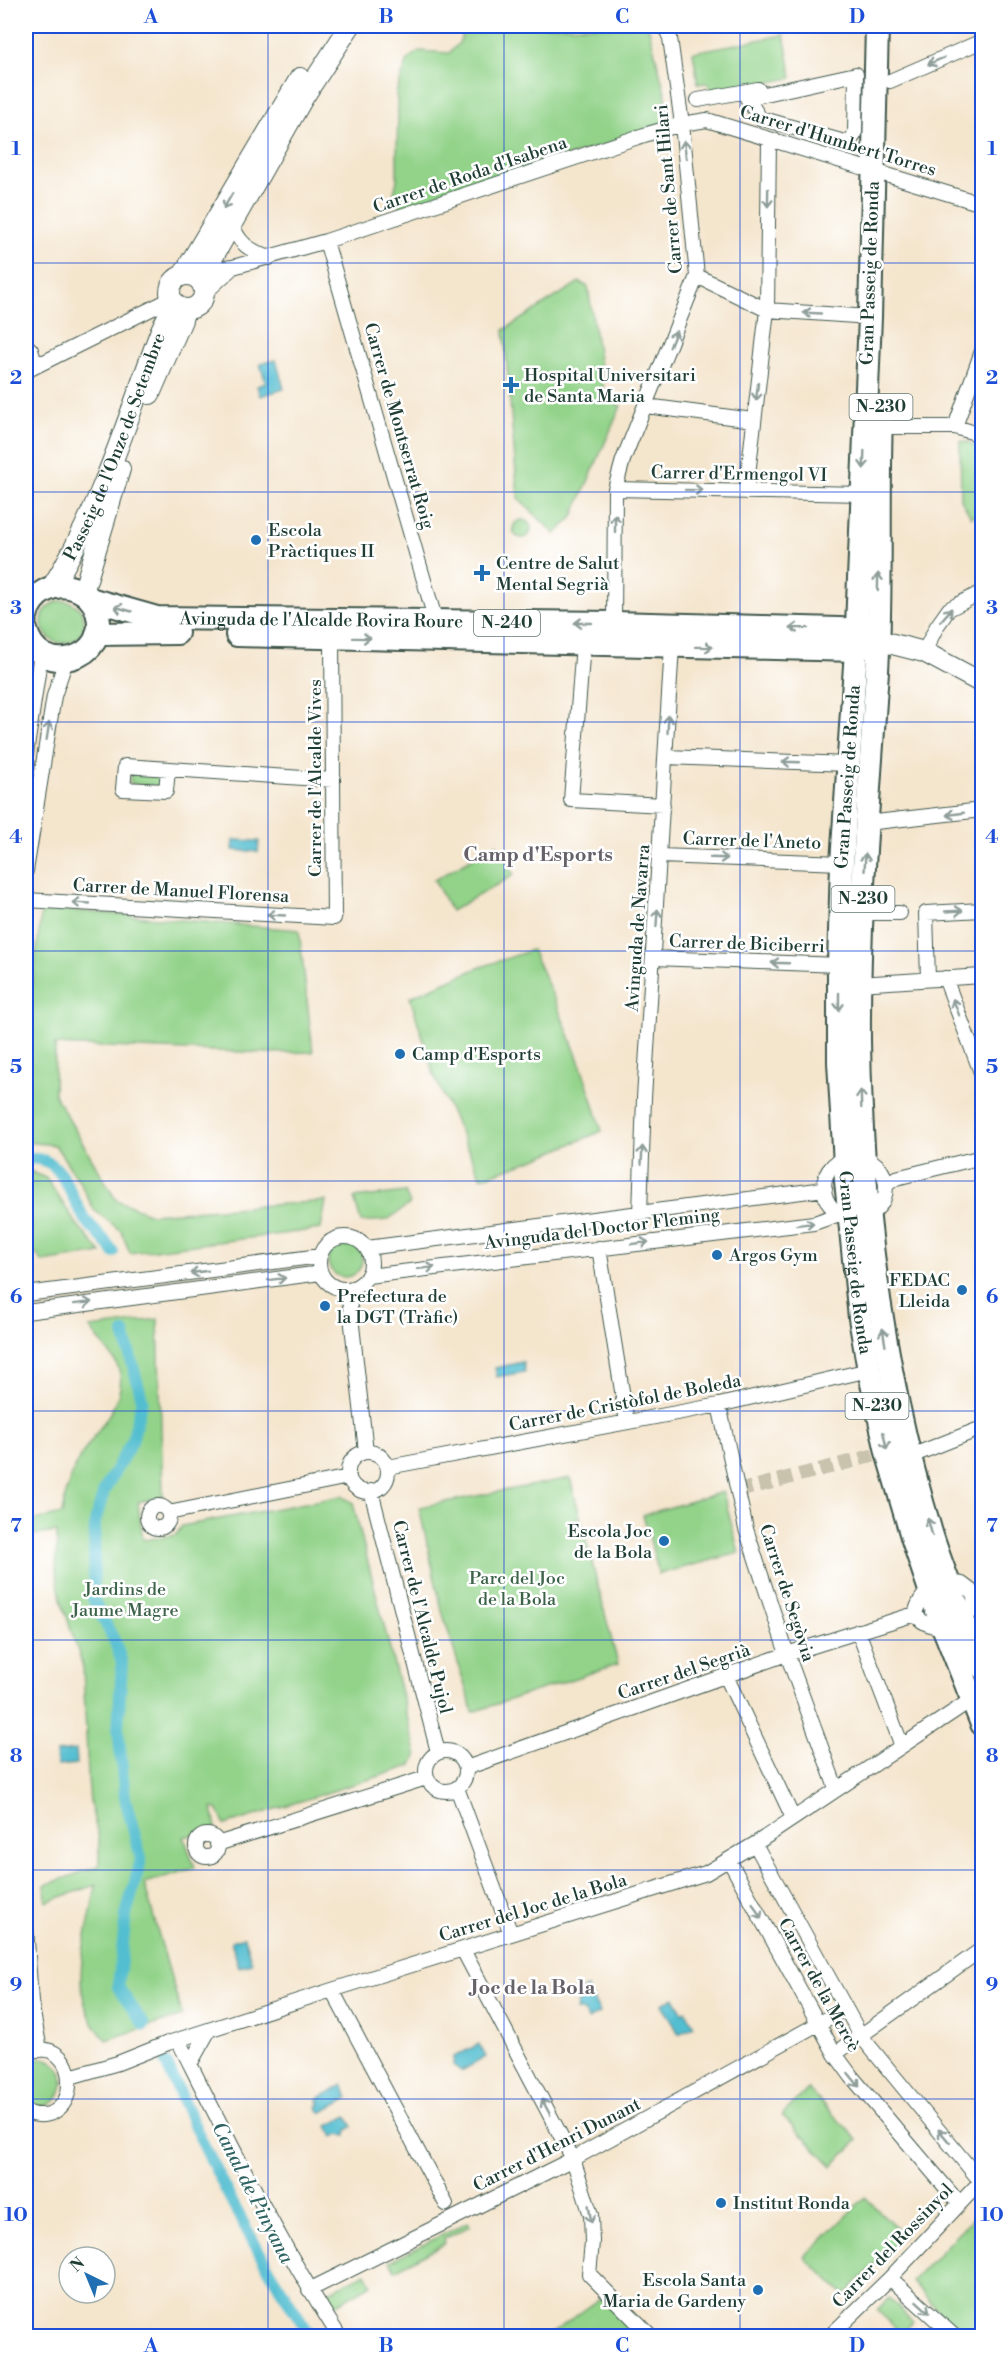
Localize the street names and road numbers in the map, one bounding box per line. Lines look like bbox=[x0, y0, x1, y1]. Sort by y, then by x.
street label: Carrer d'Humbert Torres bbox=[737, 100, 939, 182]
street label: Carrer de Sant Hilari bbox=[650, 103, 688, 275]
street label: Carrer de Roda d'Isabena bbox=[370, 131, 571, 219]
street label: Gran Passeig de Ronda bbox=[855, 180, 885, 366]
street label: Carrer de Montserrat Roig bbox=[358, 320, 440, 532]
street label: Passeig de l'Onze de Setembre bbox=[58, 329, 170, 565]
road number: N-230 bbox=[850, 394, 912, 420]
street label: Carrer d'Ermengol VI bbox=[651, 461, 828, 487]
street label: Avinguda de l'Alcalde Rovira Roure bbox=[179, 607, 463, 633]
road number: N-240 bbox=[474, 610, 540, 636]
street label: Carrer de l'Alcalde Vives bbox=[304, 679, 327, 877]
street label: Gran Passeig de Ronda bbox=[830, 683, 866, 870]
street label: Carrer de l'Aneto bbox=[682, 827, 822, 855]
street label: Avinguda de Navarra bbox=[621, 843, 655, 1013]
street label: Carrer de Manuel Florensa bbox=[72, 874, 291, 908]
road number: N-230 bbox=[832, 886, 894, 912]
street label: Carrer de Biciberri bbox=[669, 930, 825, 958]
street label: Gran Passeig de Ronda bbox=[834, 1170, 878, 1357]
street label: Avinguda del Doctor Fleming bbox=[482, 1203, 722, 1255]
street label: Carrer de Cristòfol de Boleda bbox=[507, 1369, 744, 1437]
road number: N-230 bbox=[846, 1393, 908, 1419]
street label: Carrer de l'Alcalde Pujol bbox=[387, 1518, 457, 1717]
street label: Carrer de Segòvia bbox=[754, 1521, 820, 1666]
street label: Carrer del Segrià bbox=[615, 1638, 754, 1705]
street label: Carrer del Joc de la Bola bbox=[436, 1868, 631, 1948]
street label: Carrer de la Mercè bbox=[773, 1914, 865, 2056]
street label: Carrer d'Henri Dunant bbox=[469, 2092, 645, 2197]
street label: Carrer del Rossinyol bbox=[828, 2178, 959, 2313]

